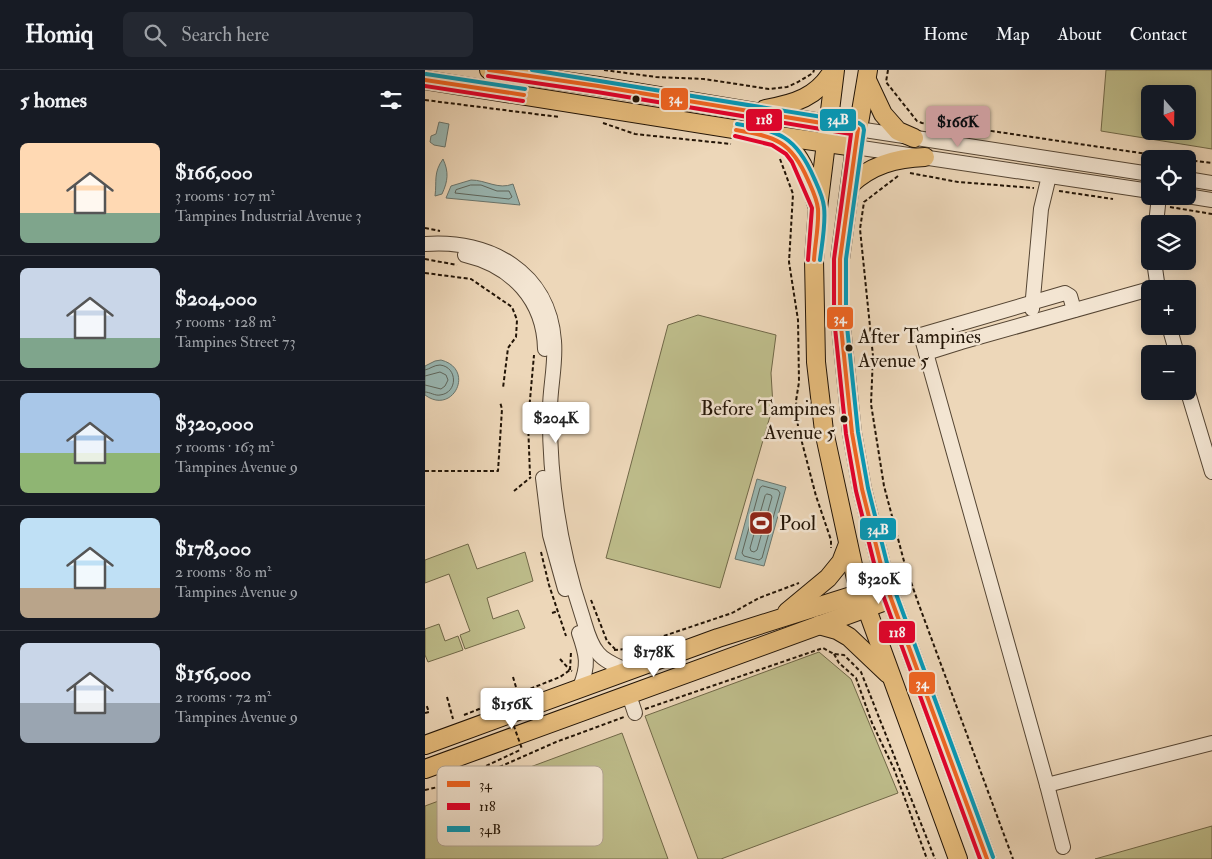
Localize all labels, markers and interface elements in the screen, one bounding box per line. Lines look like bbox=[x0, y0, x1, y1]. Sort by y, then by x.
search box bbox=[123, 12, 473, 57]
text: Homiq bbox=[25, 19, 93, 50]
icon: search bbox=[141, 21, 169, 49]
text: Search here bbox=[181, 23, 269, 47]
text: Home bbox=[923, 23, 968, 46]
text: Map bbox=[996, 23, 1030, 46]
text: About bbox=[1058, 23, 1102, 46]
text: Contact bbox=[1130, 23, 1187, 46]
north arrow bbox=[1141, 85, 1196, 140]
map controls bbox=[1141, 85, 1196, 400]
icon: filters bbox=[377, 86, 405, 114]
text: 5 homes bbox=[20, 87, 87, 114]
line badge: 34 bbox=[660, 87, 689, 111]
text: 34 bbox=[669, 90, 683, 107]
unlabelled marker bbox=[631, 94, 641, 104]
pin: $166K bbox=[923, 106, 993, 148]
line badge: 118 bbox=[745, 108, 783, 132]
line badge: 34B bbox=[819, 108, 857, 132]
text: 118 bbox=[756, 111, 773, 128]
text: 34B bbox=[827, 111, 849, 128]
text: $166K bbox=[937, 112, 979, 132]
button: locate bbox=[1141, 150, 1196, 205]
text: $166,000 bbox=[175, 159, 253, 186]
icon: home bbox=[60, 163, 120, 223]
text: 3 rooms · 107 m² bbox=[175, 186, 275, 206]
text: Tampines Industrial Avenue 3 bbox=[175, 206, 362, 226]
button: layers bbox=[1141, 215, 1196, 270]
button: + bbox=[1141, 280, 1196, 335]
text: $204,000 bbox=[175, 285, 257, 312]
icon: home bbox=[60, 288, 120, 348]
line badge: 34 bbox=[826, 306, 854, 330]
text: 34 bbox=[834, 310, 848, 327]
text: 5 rooms · 128 m² bbox=[175, 312, 276, 332]
place label: After Tampines Avenue 5 bbox=[857, 324, 981, 373]
text: Tampines Street 73 bbox=[175, 332, 296, 352]
marker: After Tampines Avenue 5 bbox=[844, 343, 854, 353]
button: − bbox=[1141, 345, 1196, 400]
place label: Before Tampines Avenue 5 bbox=[700, 396, 835, 445]
pin: $204K bbox=[521, 402, 591, 444]
text: $204K bbox=[533, 408, 579, 428]
text: $320,000 bbox=[175, 410, 254, 437]
icon: home bbox=[60, 413, 120, 473]
marker: Before Tampines Avenue 5 bbox=[839, 414, 849, 424]
text: 5 rooms · 163 m² bbox=[175, 437, 275, 457]
text: Tampines Avenue 9 bbox=[175, 457, 298, 477]
sports icon: Pool bbox=[748, 510, 774, 536]
place label: Pool bbox=[779, 510, 817, 537]
line badge: 34B bbox=[859, 517, 897, 541]
text: 34B bbox=[867, 521, 889, 538]
text: $178,000 bbox=[175, 535, 251, 562]
icon: home bbox=[60, 538, 120, 598]
text: 2 rooms · 80 m² bbox=[175, 562, 272, 582]
pin: $320K bbox=[844, 562, 914, 605]
text: $320K bbox=[858, 569, 900, 589]
text: Tampines Avenue 9 bbox=[175, 582, 298, 602]
line badge: 118 bbox=[878, 620, 916, 644]
text: 118 bbox=[889, 624, 906, 641]
pin: $178K bbox=[619, 636, 689, 678]
text: $178K bbox=[634, 642, 674, 662]
text: $156,000 bbox=[175, 660, 251, 687]
icon: home bbox=[60, 663, 120, 723]
line badge: 34 bbox=[908, 671, 936, 695]
text: 34 bbox=[916, 675, 930, 692]
text: 2 rooms · 72 m² bbox=[175, 687, 271, 707]
pin: $156K bbox=[477, 688, 547, 730]
text: $156K bbox=[492, 694, 532, 714]
text: Tampines Avenue 9 bbox=[175, 707, 298, 727]
legend bbox=[437, 766, 603, 846]
text: 34 bbox=[479, 776, 493, 793]
text: 118 bbox=[479, 798, 496, 815]
text: 34B bbox=[479, 821, 501, 838]

